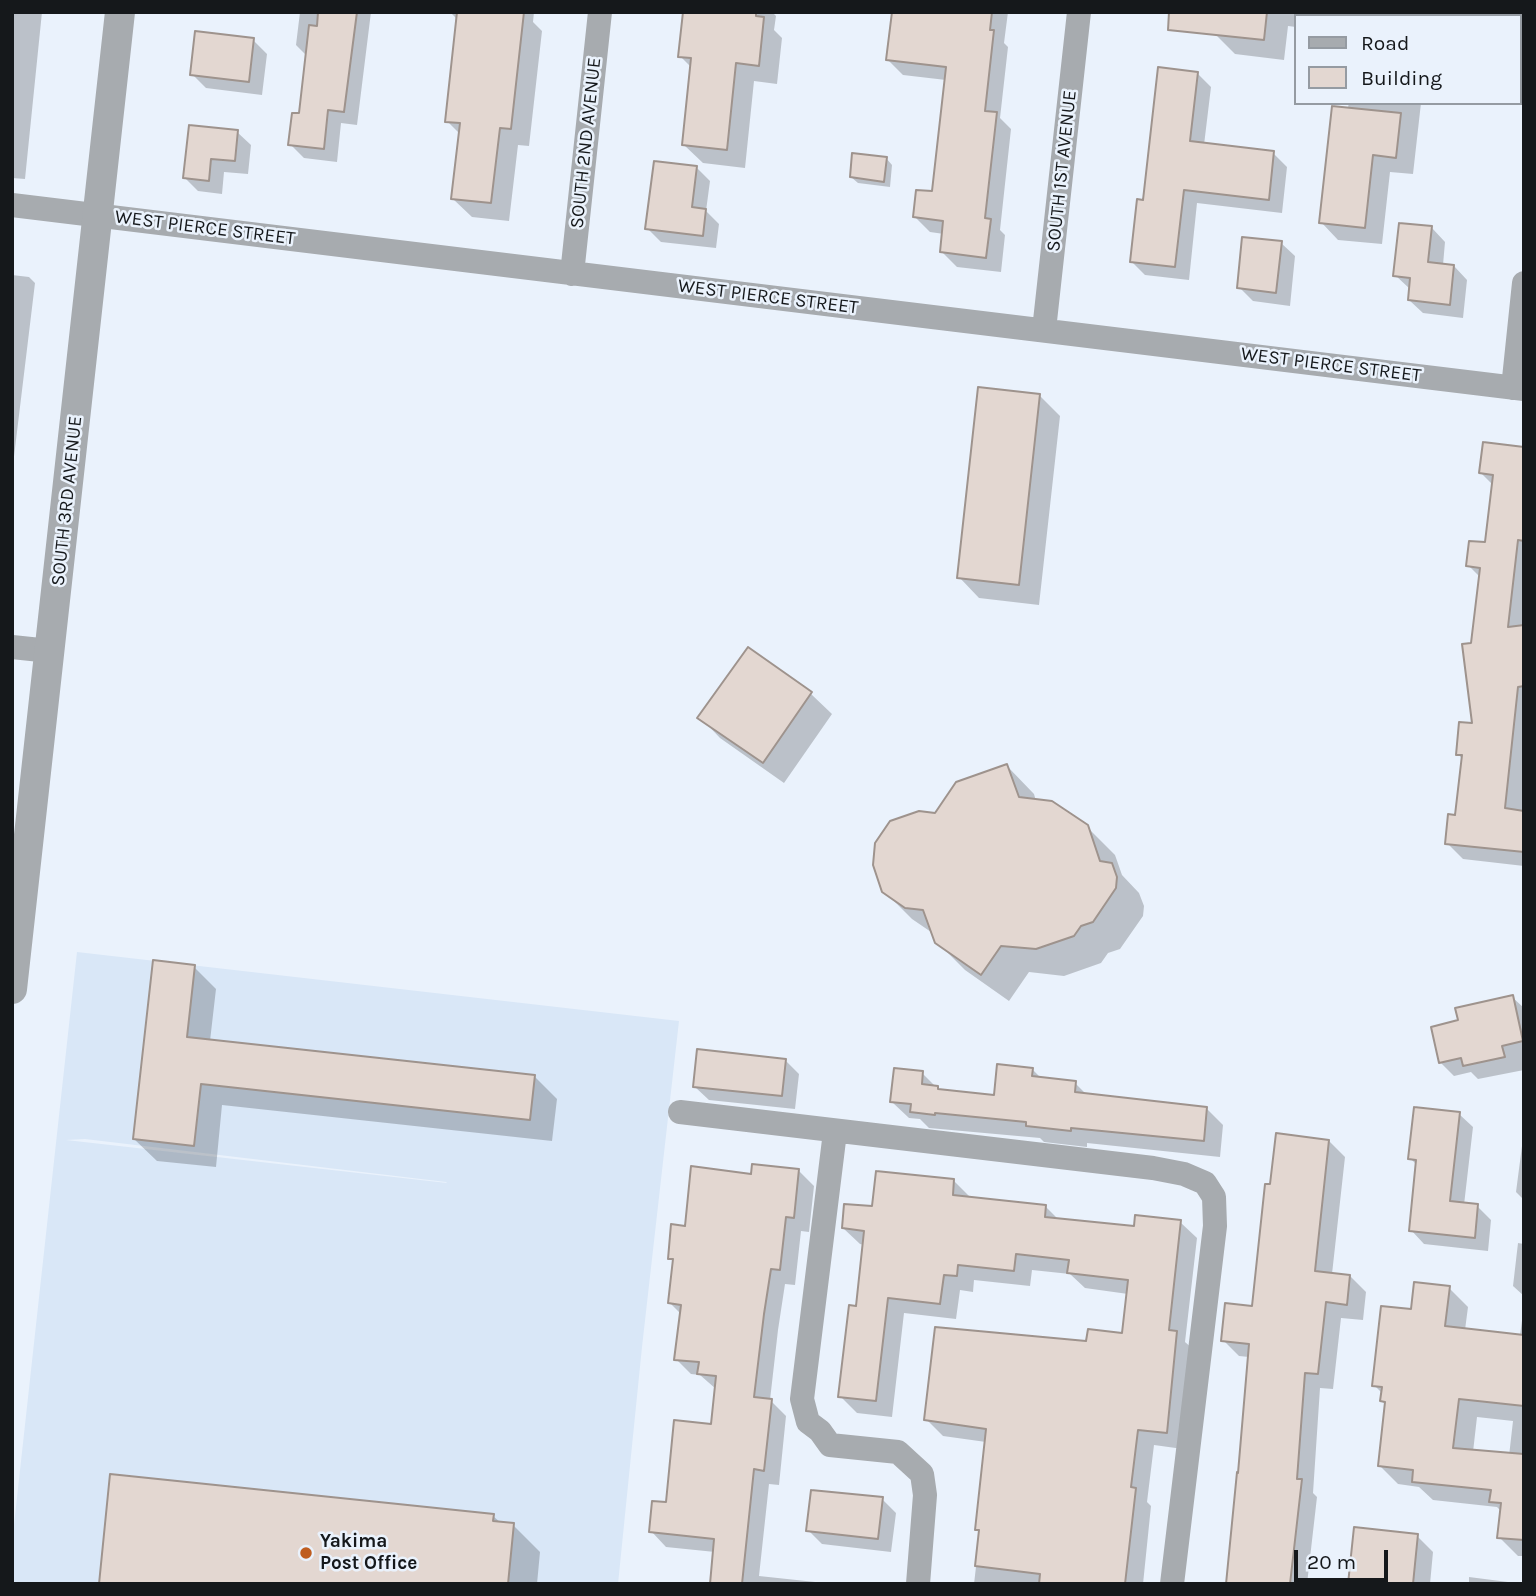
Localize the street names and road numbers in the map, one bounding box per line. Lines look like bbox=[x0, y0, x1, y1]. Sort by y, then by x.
street label: SOUTH 2ND AVENUE bbox=[566, 56, 606, 230]
street label: SOUTH 1ST AVENUE bbox=[1042, 89, 1082, 253]
street label: WEST PIERCE STREET bbox=[113, 206, 297, 250]
street label: WEST PIERCE STREET bbox=[676, 275, 860, 319]
street label: WEST PIERCE STREET bbox=[1239, 343, 1423, 387]
street label: SOUTH 3RD AVENUE bbox=[47, 415, 87, 587]

